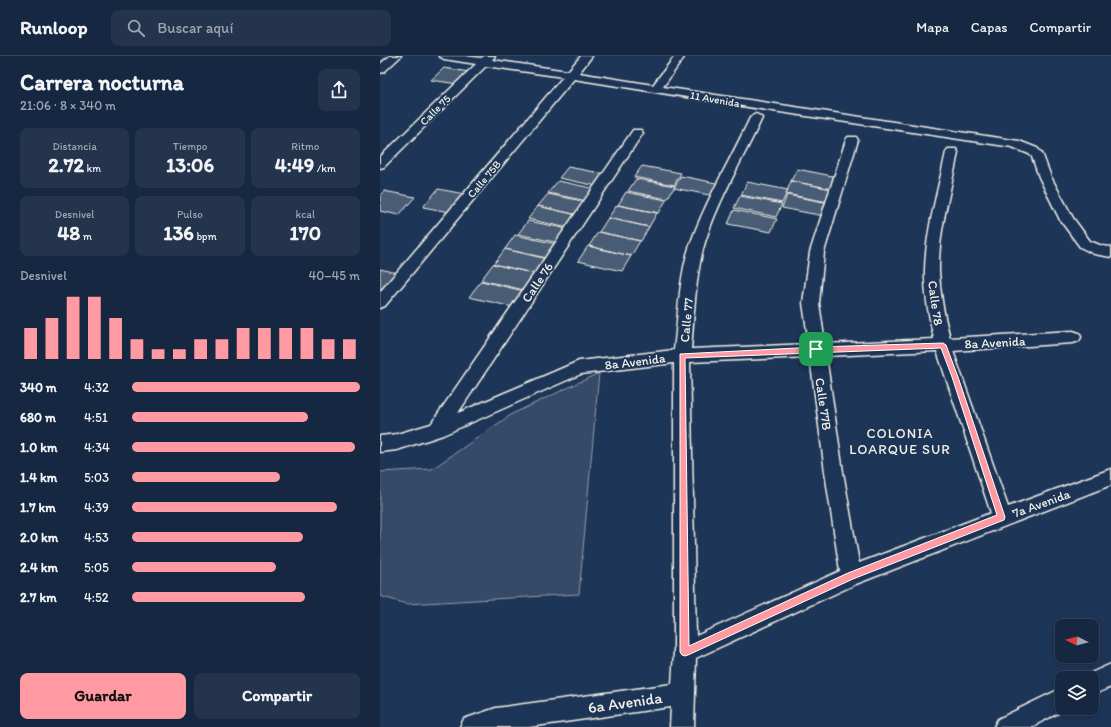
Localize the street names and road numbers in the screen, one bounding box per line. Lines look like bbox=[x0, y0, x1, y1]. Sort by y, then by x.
street label: 11 Avenida bbox=[689, 89, 741, 110]
street label: Calle 75 bbox=[417, 92, 454, 128]
street label: Calle 75B bbox=[465, 158, 504, 201]
street label: Calle 76 bbox=[519, 259, 556, 305]
street label: Calle 78 bbox=[925, 280, 946, 326]
street label: Calle 77 bbox=[677, 297, 696, 343]
street label: 8a Avenida bbox=[964, 333, 1026, 352]
street label: 8a Avenida bbox=[604, 350, 667, 373]
street label: Calle 77B bbox=[812, 377, 835, 431]
street label: 7a Avenida bbox=[1010, 486, 1072, 521]
street label: 6a Avenida bbox=[587, 688, 664, 717]

